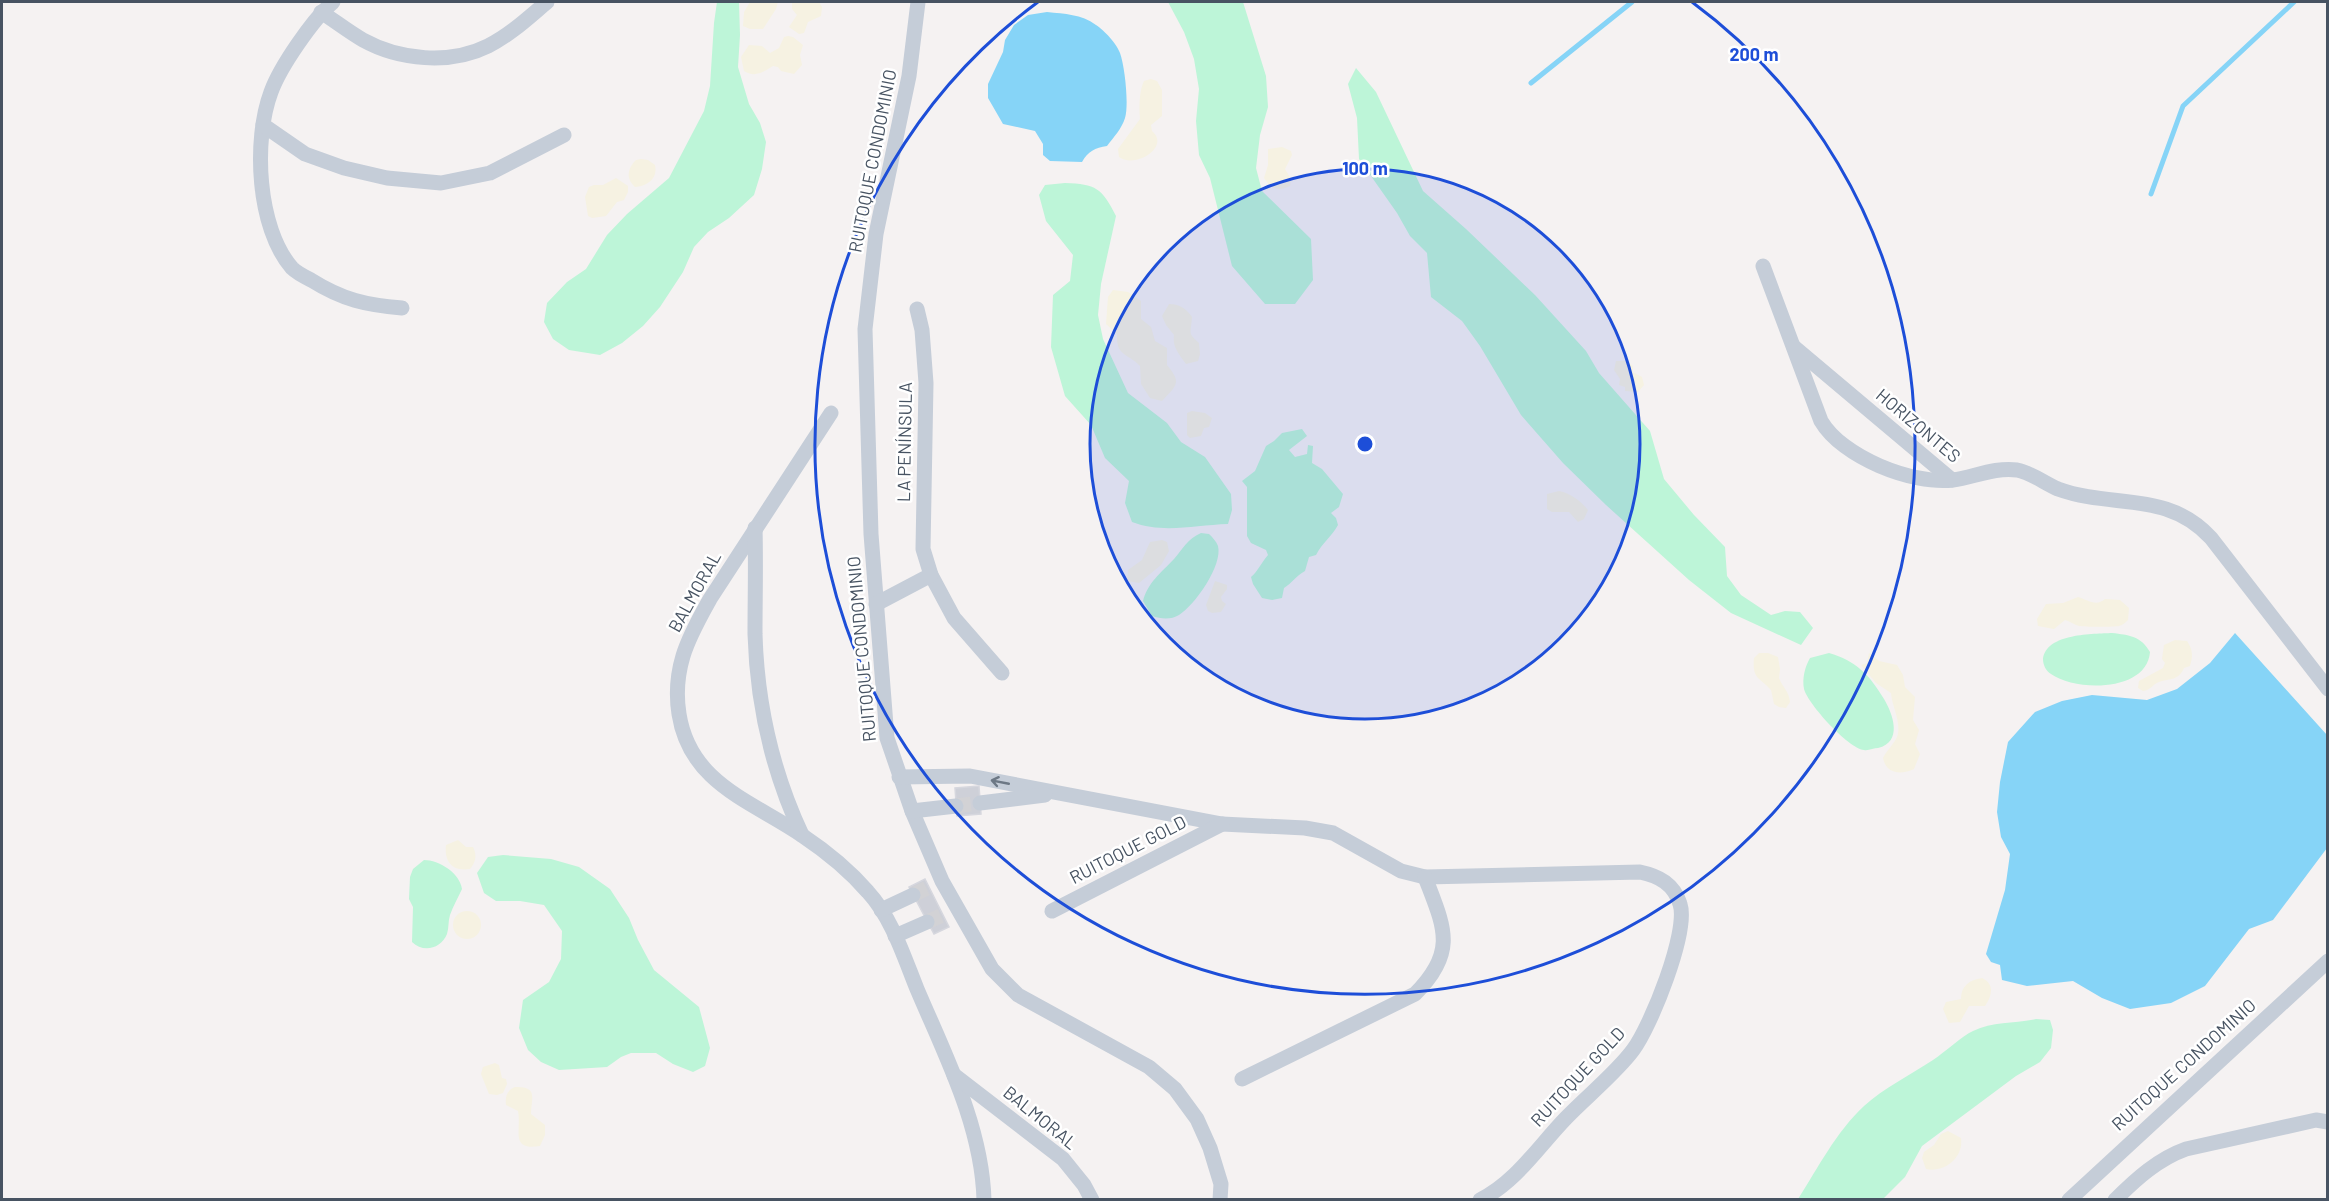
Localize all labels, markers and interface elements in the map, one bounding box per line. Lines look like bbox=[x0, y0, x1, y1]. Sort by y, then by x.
text: 200 m bbox=[1729, 43, 1779, 65]
street label: RUITOQUE CONDOMINIO bbox=[843, 67, 901, 254]
text: 100 m bbox=[1342, 157, 1388, 179]
street label: LA PENÍNSULA bbox=[892, 382, 916, 502]
street label: HORIZONTES bbox=[1872, 384, 1965, 467]
centre of rings bbox=[1355, 434, 1375, 454]
street label: BALMORAL bbox=[663, 547, 725, 636]
street label: RUITOQUE CONDOMINIO bbox=[842, 555, 880, 743]
one-way arrow bbox=[991, 776, 1010, 787]
street label: RUITOQUE GOLD bbox=[1066, 810, 1190, 888]
street label: RUITOQUE CONDOMINIO bbox=[2107, 994, 2260, 1135]
street label: RUITOQUE GOLD bbox=[1526, 1022, 1629, 1131]
street label: BALMORAL bbox=[999, 1081, 1082, 1154]

